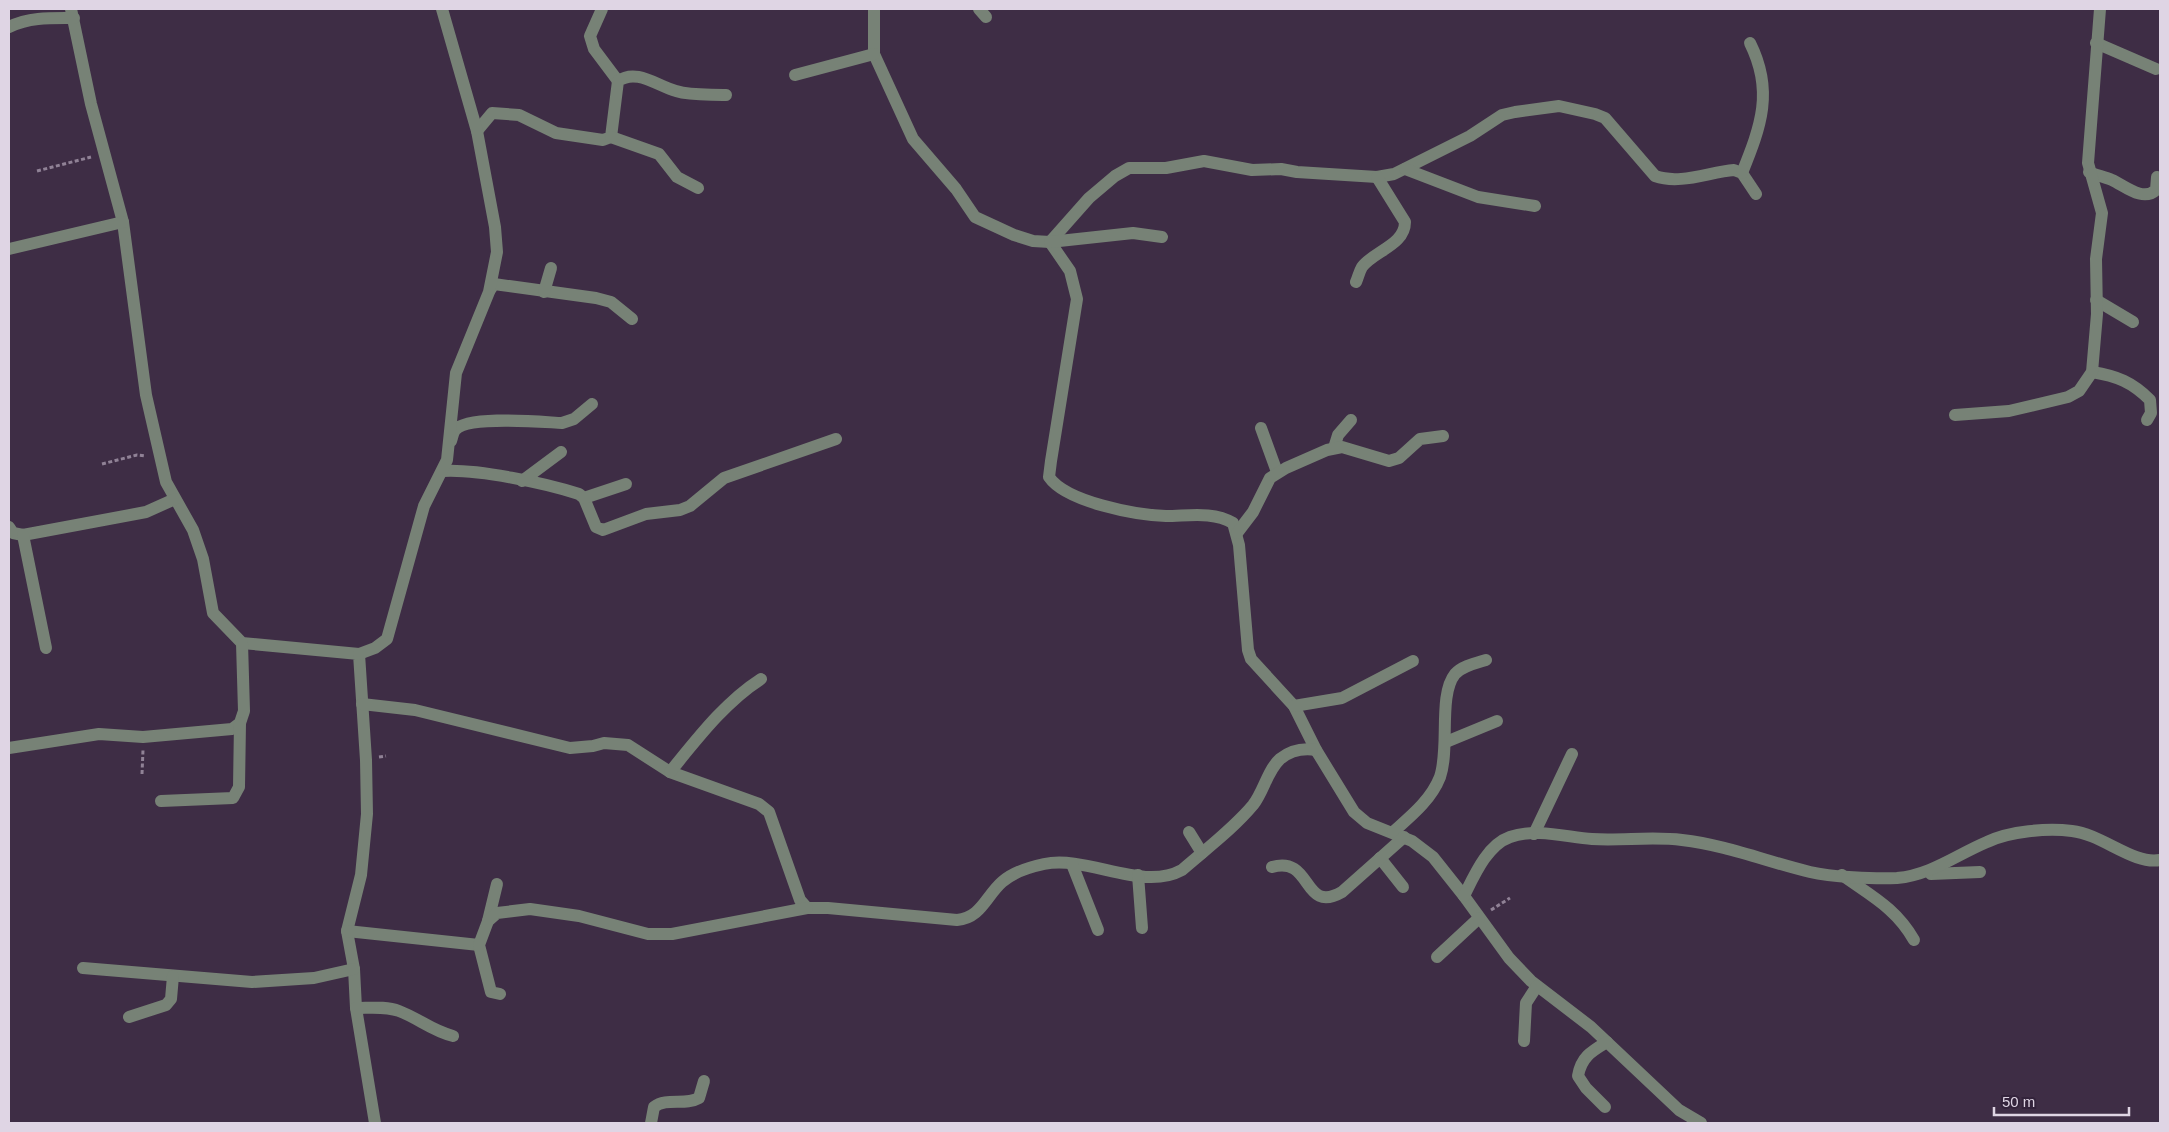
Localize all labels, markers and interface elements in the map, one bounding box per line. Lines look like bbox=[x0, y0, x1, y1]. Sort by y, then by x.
scale bar bbox=[1994, 1084, 2129, 1116]
text: 50 m bbox=[2002, 1093, 2035, 1110]

